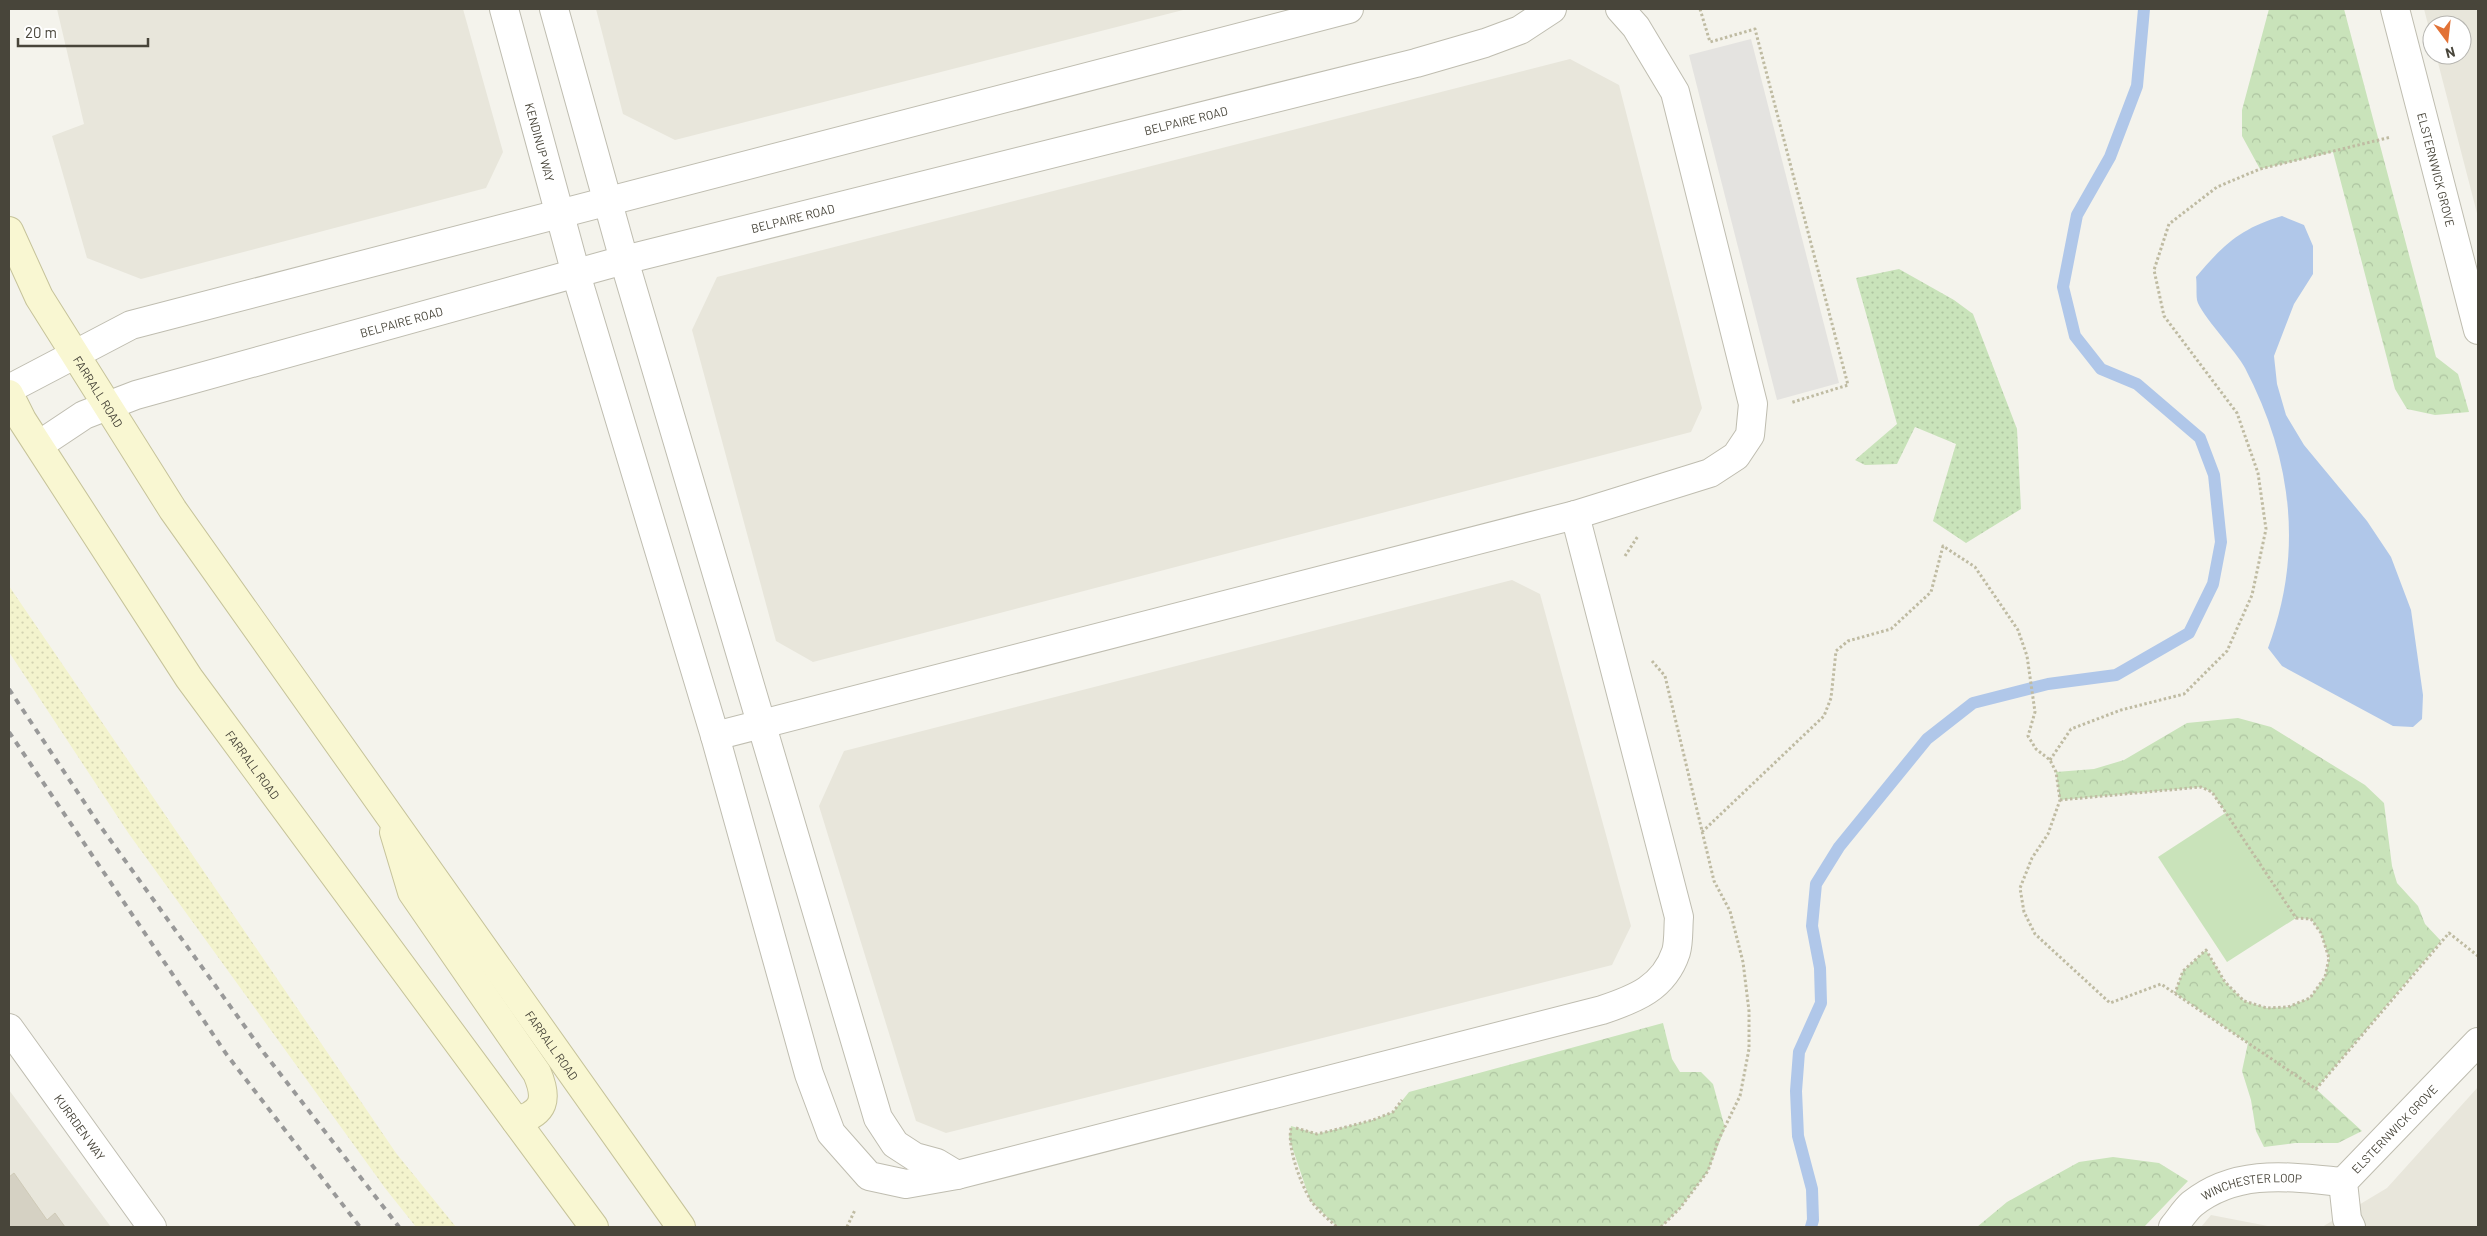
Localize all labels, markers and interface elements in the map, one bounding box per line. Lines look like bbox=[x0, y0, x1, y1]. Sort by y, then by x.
scale bar bbox=[18, 15, 148, 47]
north arrow bbox=[2422, 15, 2472, 65]
text: 20 m bbox=[25, 23, 57, 41]
text: N bbox=[2444, 44, 2457, 62]
street label: KENDINUP WAY bbox=[523, 101, 558, 183]
street label: BELPAIRE ROAD bbox=[1143, 103, 1229, 137]
street label: ELSTERNWICK GROVE bbox=[2415, 111, 2458, 228]
street label: BELPAIRE ROAD bbox=[750, 201, 836, 235]
street label: BELPAIRE ROAD bbox=[358, 303, 444, 340]
street label: FARRALL ROAD bbox=[71, 353, 126, 430]
street label: FARRALL ROAD bbox=[223, 728, 283, 802]
street label: FARRALL ROAD bbox=[523, 1008, 581, 1082]
street label: ELSTERNWICK GROVE bbox=[2348, 1082, 2440, 1176]
street label: KURRDEN WAY bbox=[52, 1091, 109, 1163]
street label: WINCHESTER LOOP bbox=[2198, 1170, 2302, 1203]

